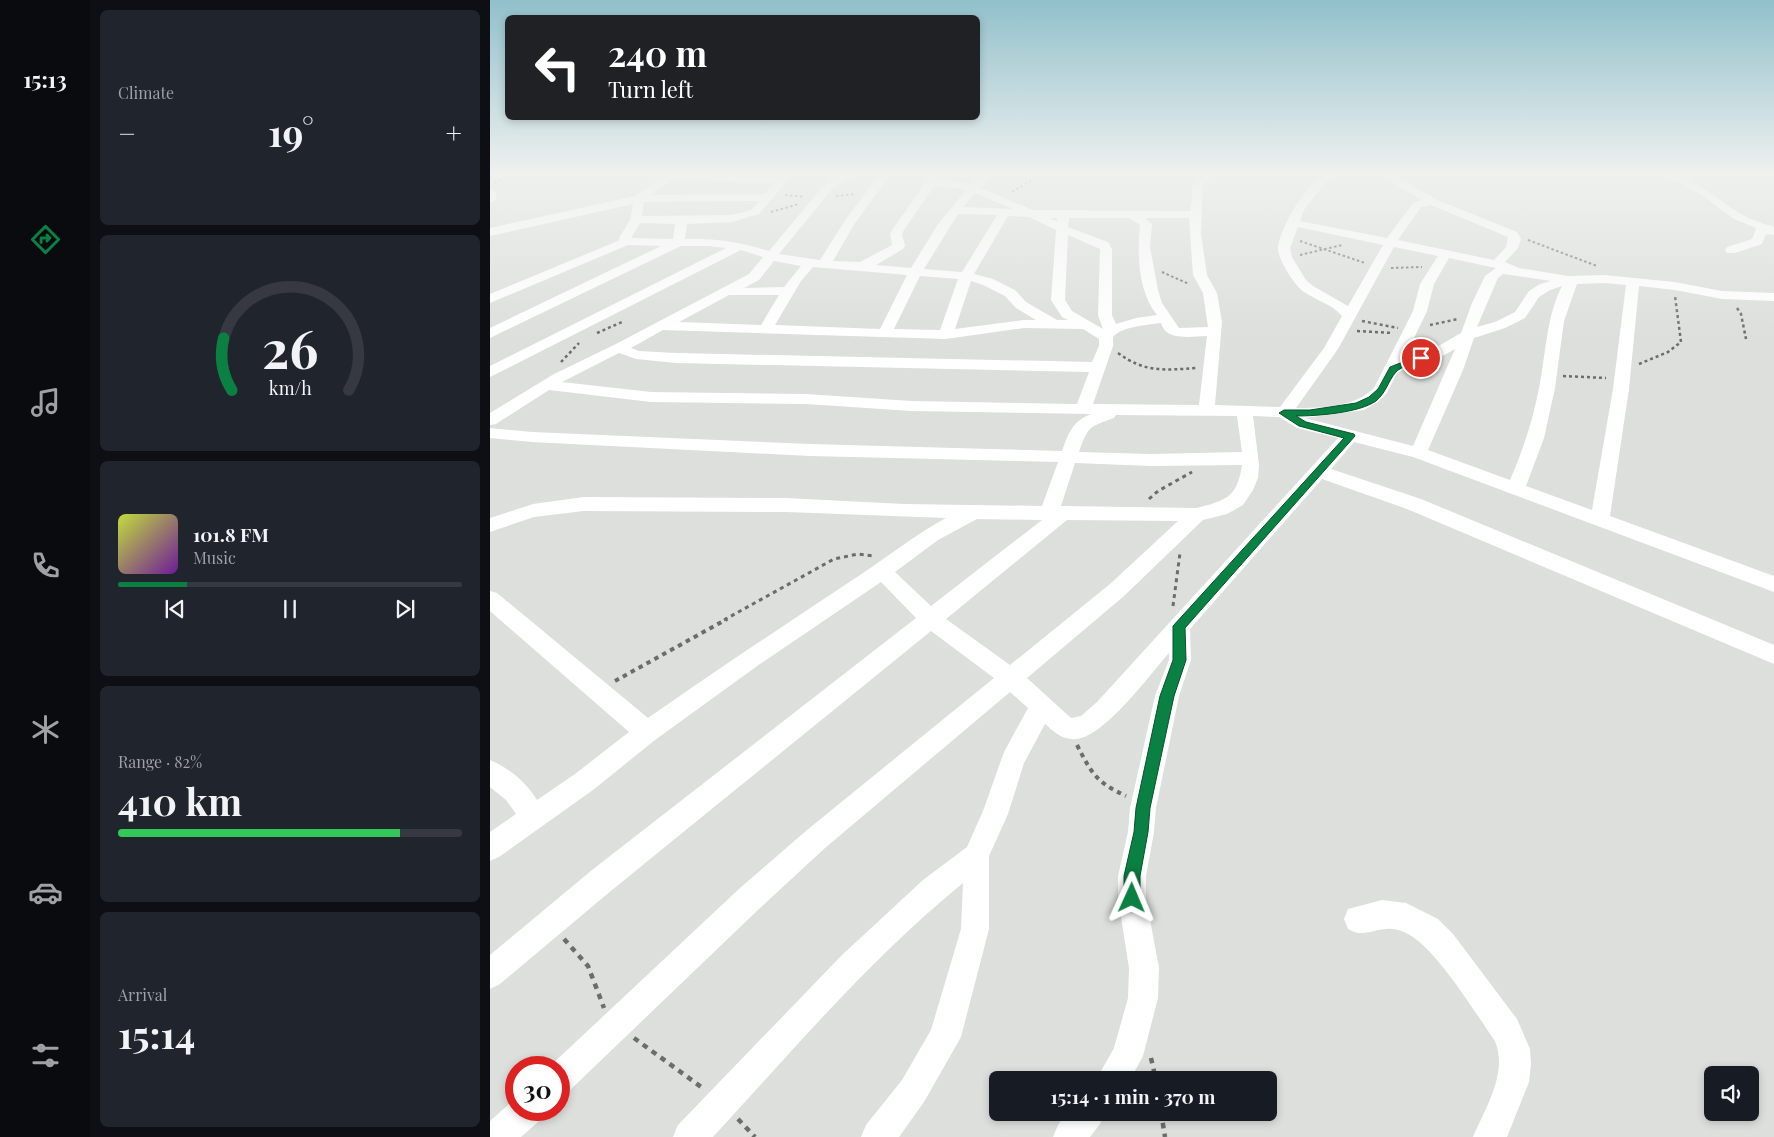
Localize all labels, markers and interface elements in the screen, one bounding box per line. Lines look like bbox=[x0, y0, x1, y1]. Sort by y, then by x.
text: 240 m bbox=[608, 29, 707, 76]
icon: left bbox=[525, 35, 590, 100]
text: 15:13 bbox=[23, 64, 67, 94]
text: Turn left bbox=[608, 74, 693, 104]
text: Climate bbox=[118, 82, 174, 103]
text: 19° bbox=[268, 106, 314, 157]
text: − bbox=[118, 114, 136, 151]
text: + bbox=[446, 114, 462, 151]
icon: directions bbox=[28, 222, 63, 257]
text: 26 bbox=[262, 313, 318, 382]
pin bbox=[1400, 337, 1442, 379]
icon: arrive bbox=[1407, 344, 1435, 372]
text: km/h bbox=[269, 376, 312, 399]
icon: music bbox=[28, 385, 63, 420]
text: 101.8 FM bbox=[193, 521, 269, 547]
text: Music bbox=[193, 547, 236, 568]
icon: phone bbox=[28, 548, 63, 583]
icon: previous bbox=[161, 595, 189, 623]
icon: pause bbox=[276, 595, 304, 623]
icon: next bbox=[391, 595, 419, 623]
icon: climate bbox=[28, 712, 63, 747]
text: Range · 82% bbox=[118, 751, 202, 772]
text: 410 km bbox=[118, 775, 242, 826]
position arrow bbox=[1105, 871, 1157, 923]
icon: car bbox=[28, 875, 63, 910]
text: Arrival bbox=[118, 984, 167, 1005]
text: 15:14 bbox=[118, 1008, 195, 1059]
icon: filters bbox=[28, 1038, 63, 1073]
speed limit sign: 30 bbox=[505, 1056, 570, 1121]
map controls bbox=[1704, 1066, 1759, 1121]
button: sound bbox=[1704, 1066, 1759, 1121]
text: 15:14 · 1 min · 370 m bbox=[1051, 1083, 1215, 1109]

